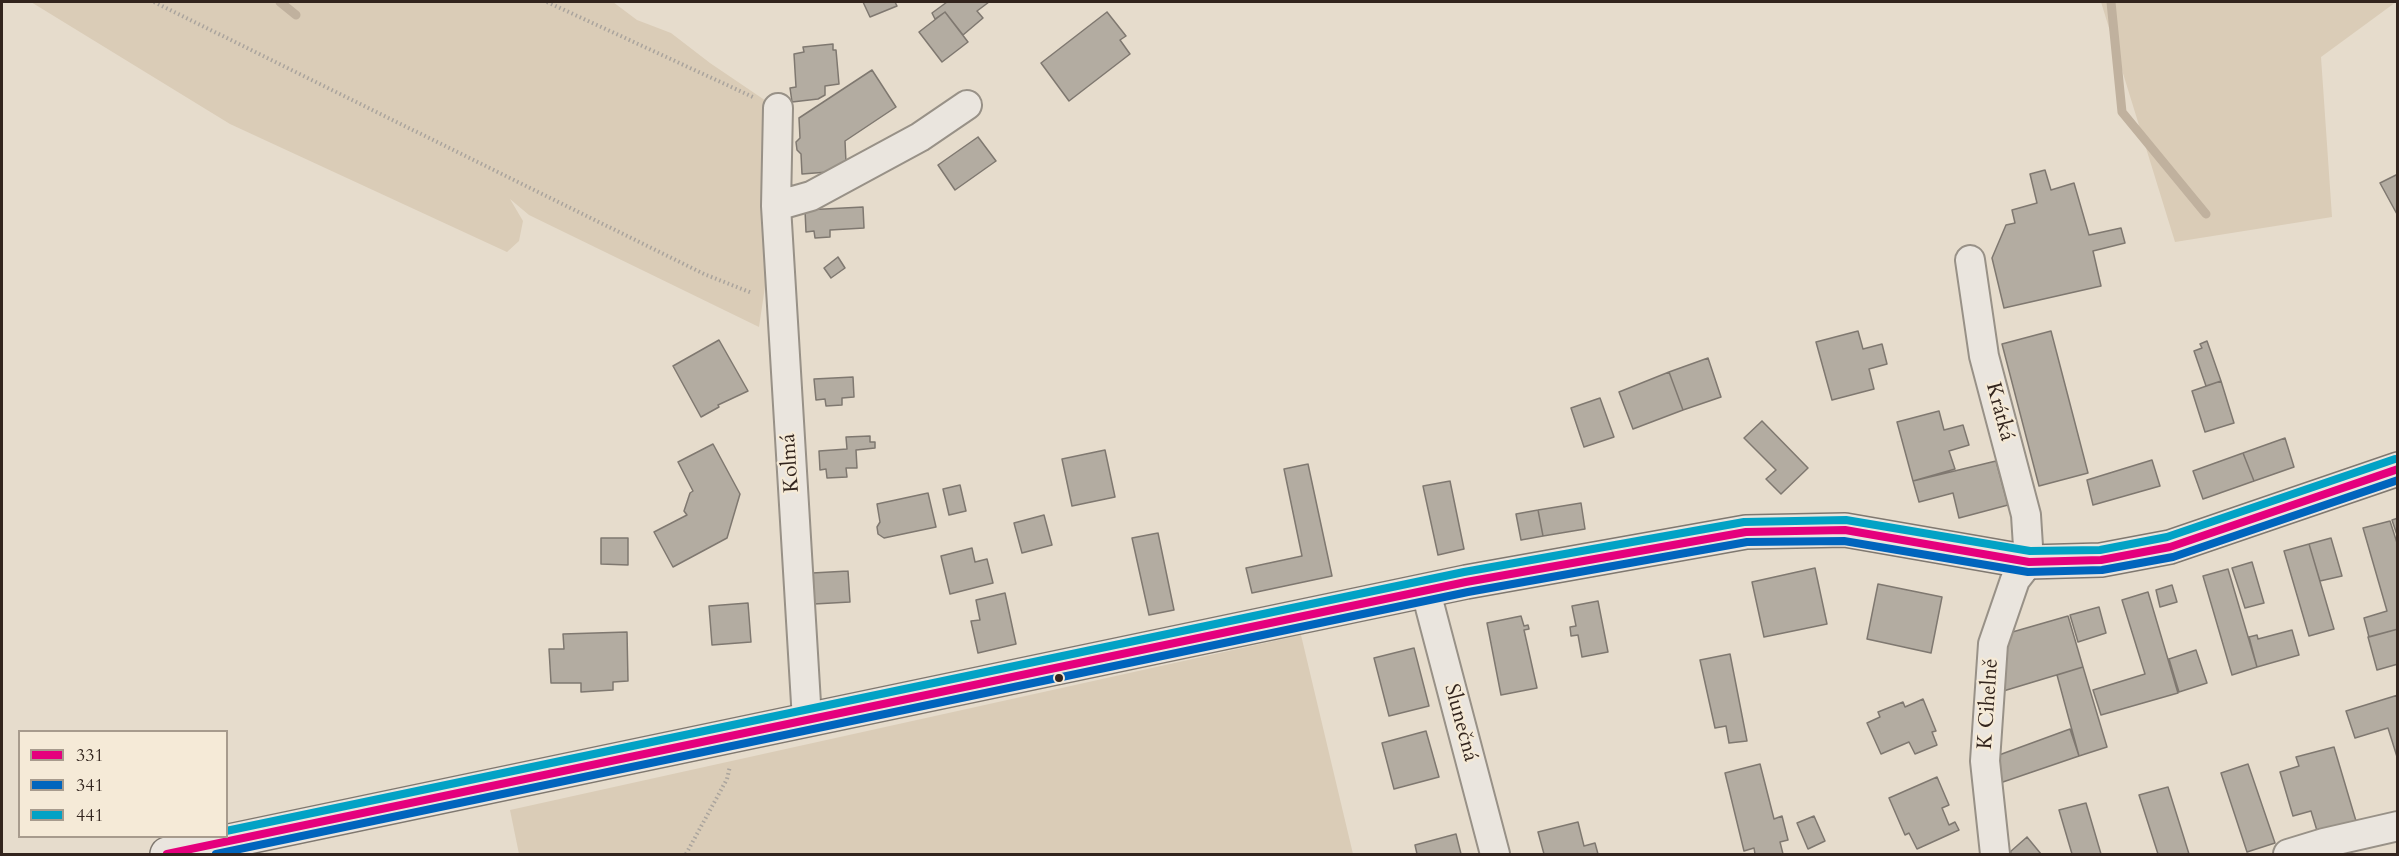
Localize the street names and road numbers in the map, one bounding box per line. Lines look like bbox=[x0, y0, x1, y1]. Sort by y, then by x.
street label: Krátká bbox=[1979, 380, 2019, 444]
street label: Kolmá bbox=[776, 433, 806, 493]
street label: K Cihelně bbox=[1973, 658, 2005, 750]
street label: Slunečná bbox=[1438, 681, 1482, 765]

